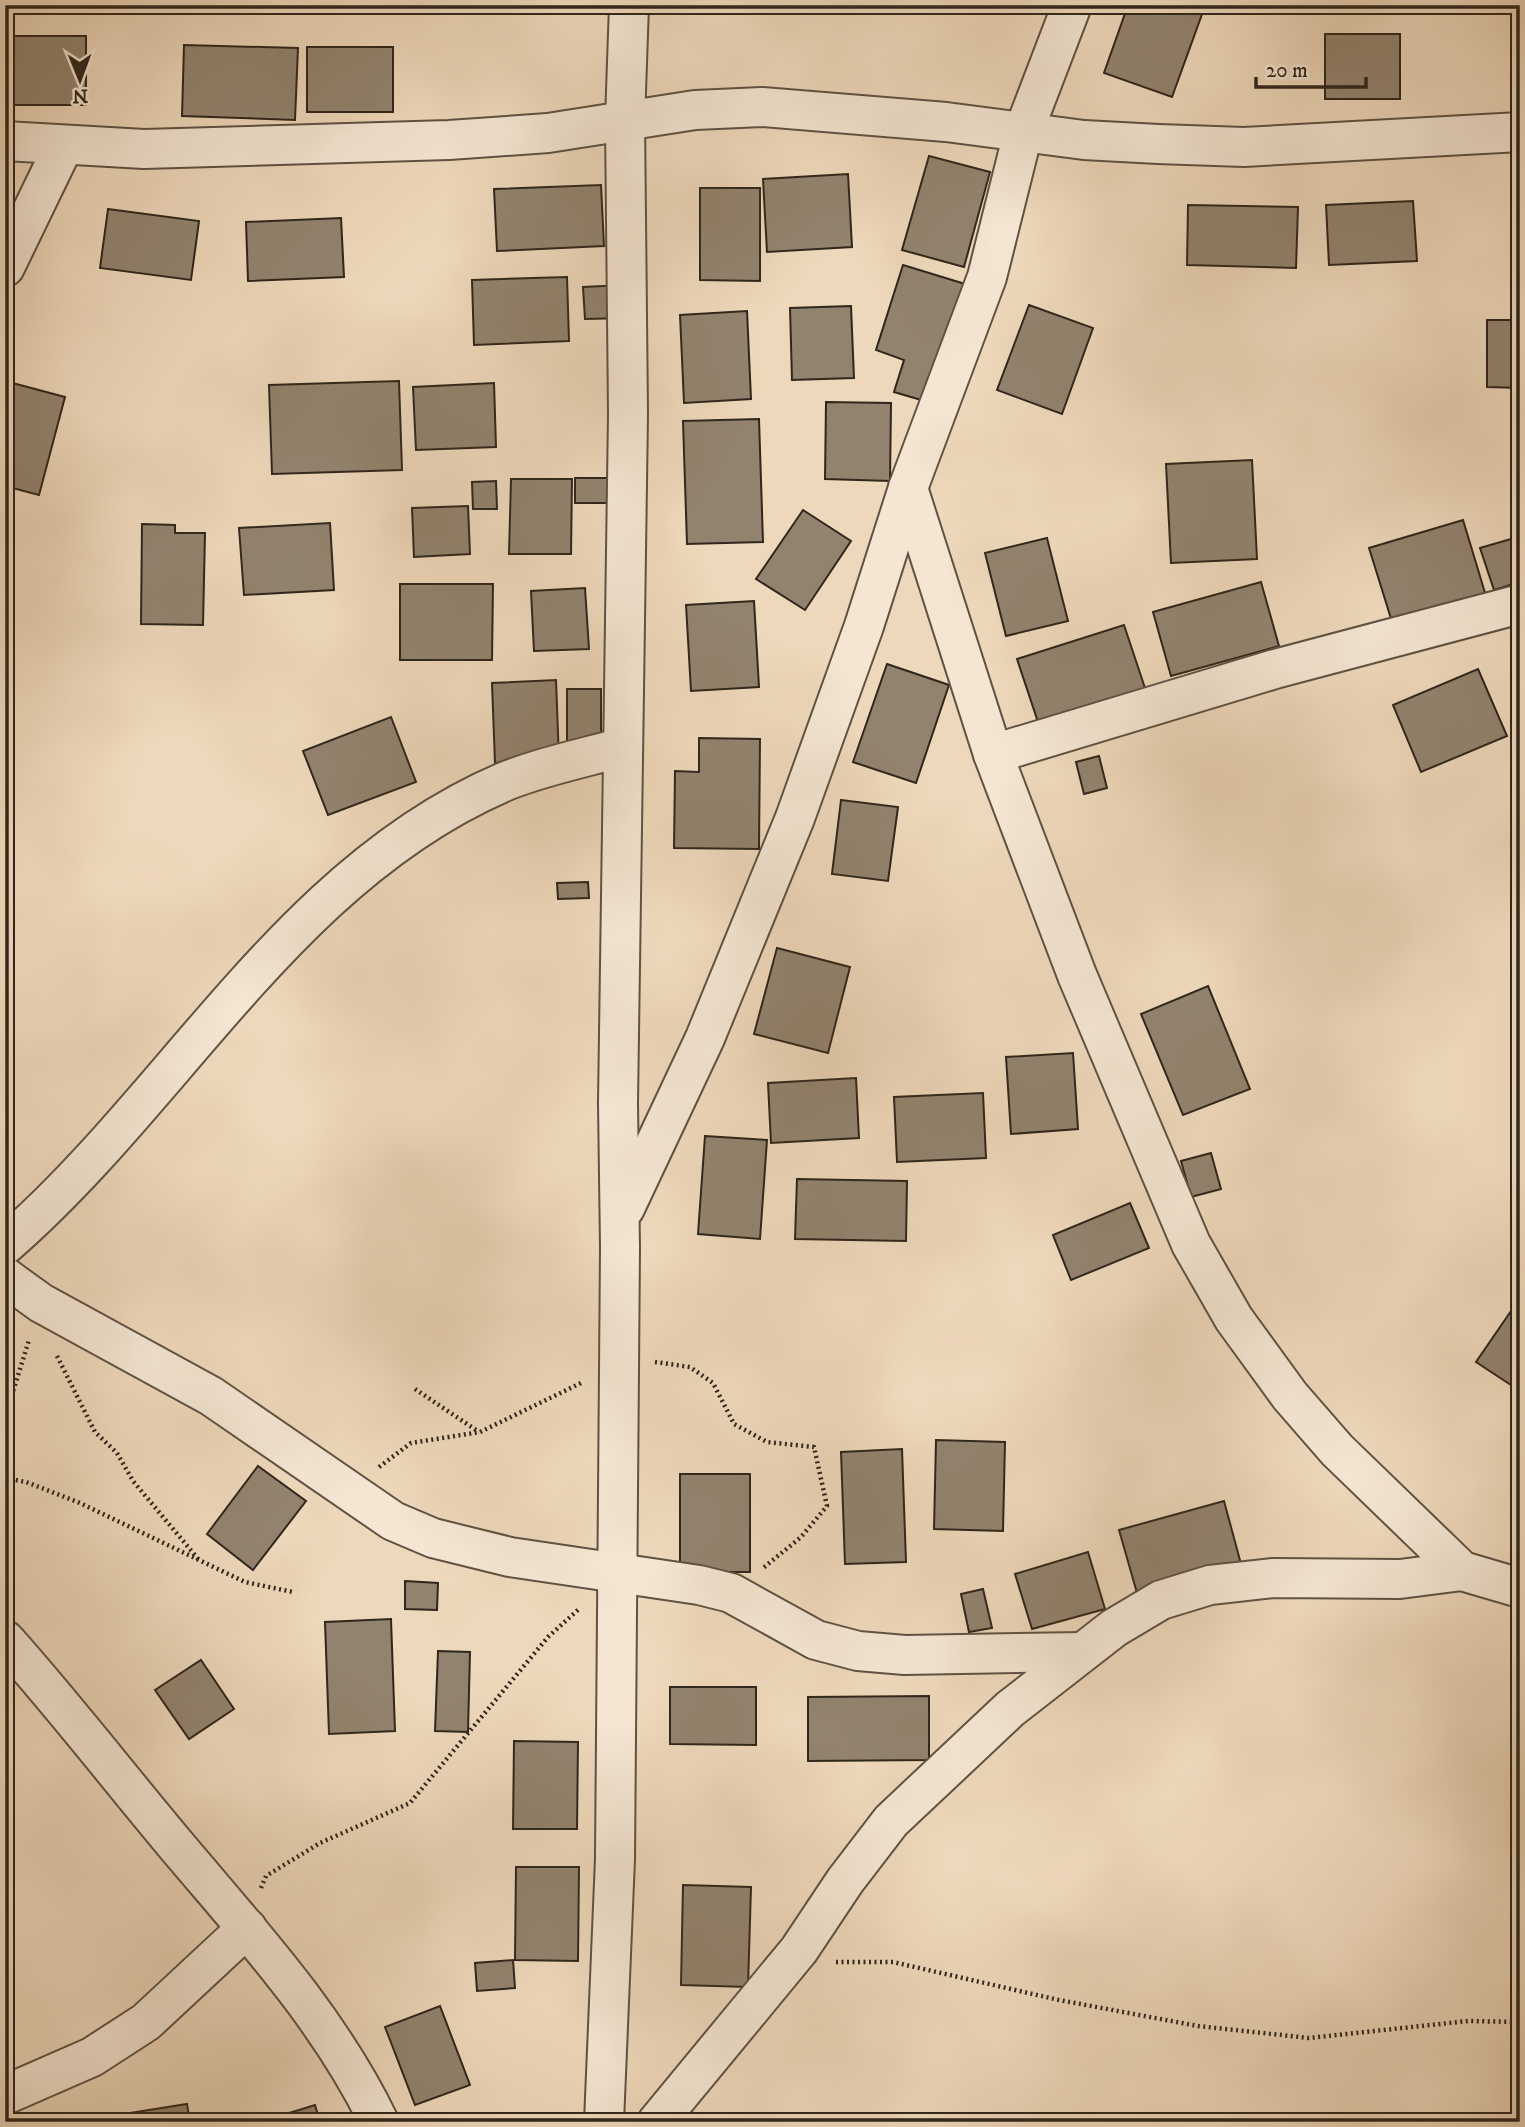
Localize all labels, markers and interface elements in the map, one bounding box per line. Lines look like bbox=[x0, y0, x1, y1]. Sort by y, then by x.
north arrow bbox=[46, 46, 116, 116]
scale bar bbox=[1256, 46, 1366, 90]
text: 20 m bbox=[1266, 58, 1308, 84]
text: N bbox=[72, 84, 88, 107]

